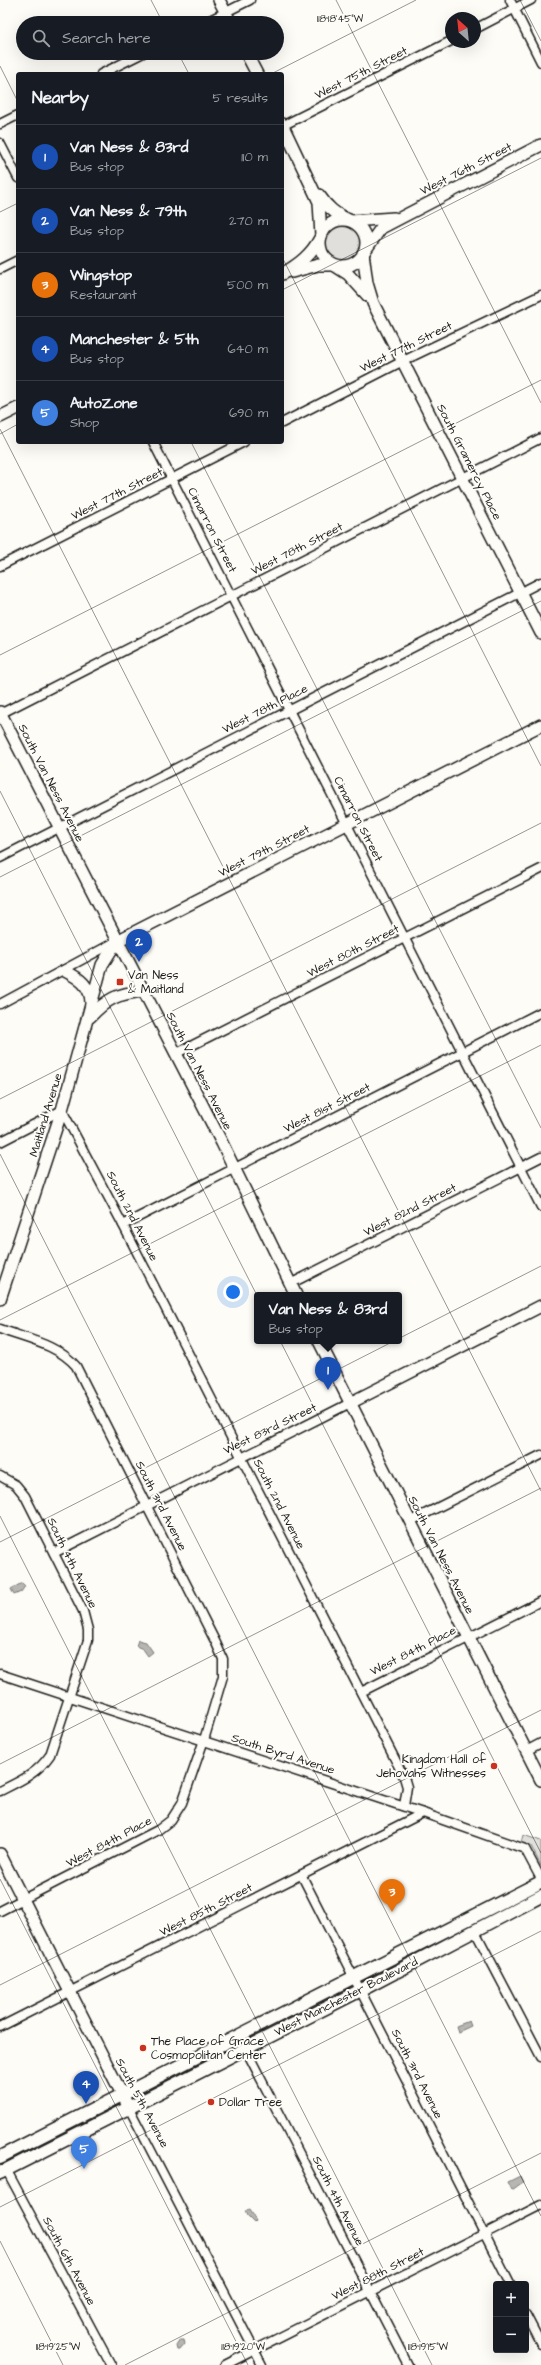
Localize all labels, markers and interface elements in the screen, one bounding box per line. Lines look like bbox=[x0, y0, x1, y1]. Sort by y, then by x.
text: 118°18'45"W bbox=[317, 12, 364, 26]
north arrow bbox=[445, 12, 481, 48]
search box bbox=[16, 16, 284, 60]
icon: search bbox=[30, 27, 52, 49]
text: Search here bbox=[62, 28, 151, 49]
street label: West 75th Street bbox=[312, 42, 410, 104]
text: Nearby bbox=[32, 86, 89, 110]
text: 5 results bbox=[212, 89, 268, 107]
text: Van Ness & 83rd bbox=[70, 137, 189, 158]
street label: West 76th Street bbox=[417, 138, 515, 199]
text: 1 bbox=[44, 148, 46, 166]
text: 110 m bbox=[241, 148, 268, 166]
text: Bus stop bbox=[70, 158, 124, 176]
text: Van Ness & 79th bbox=[70, 201, 186, 222]
text: 2 bbox=[41, 212, 49, 230]
text: 270 m bbox=[229, 212, 268, 230]
text: Bus stop bbox=[70, 222, 124, 240]
text: Wingstop bbox=[70, 265, 132, 286]
text: 3 bbox=[42, 276, 48, 294]
text: 500 m bbox=[227, 276, 268, 294]
text: Restaurant bbox=[70, 286, 137, 304]
street label: West 77th Street bbox=[357, 317, 455, 377]
text: Manchester & 5th bbox=[70, 329, 199, 350]
text: 4 bbox=[41, 340, 49, 358]
text: 640 m bbox=[227, 340, 268, 358]
text: Bus stop bbox=[70, 350, 124, 368]
text: AutoZone bbox=[70, 393, 138, 414]
street label: South Gramercy Place bbox=[431, 401, 506, 524]
text: 5 bbox=[40, 404, 50, 422]
text: 690 m bbox=[229, 404, 268, 422]
text: Shop bbox=[70, 414, 99, 432]
street label: West 77th Street bbox=[68, 463, 166, 524]
street label: Cimarron Street bbox=[183, 484, 241, 576]
street label: West 78th Street bbox=[248, 518, 346, 580]
street label: West 78th Place bbox=[219, 680, 311, 738]
street label: South Van Ness Avenue bbox=[14, 721, 88, 845]
street label: Cimarron Street bbox=[329, 773, 387, 865]
street label: West 79th Street bbox=[215, 821, 313, 881]
street label: West 80th Street bbox=[304, 920, 402, 982]
pin: 2 bbox=[126, 929, 152, 962]
place label: Van Ness & Maitland bbox=[128, 967, 184, 998]
marker: Van Ness & Maitland bbox=[115, 977, 125, 987]
street label: South Van Ness Avenue bbox=[162, 1009, 236, 1133]
street label: Maitland Avenue bbox=[25, 1071, 67, 1159]
street label: West 81st Street bbox=[281, 1079, 374, 1137]
street label: South 2nd Avenue bbox=[102, 1168, 162, 1264]
street label: West 82nd Street bbox=[361, 1179, 459, 1241]
your location bbox=[223, 1282, 243, 1302]
popup bbox=[254, 1292, 402, 1344]
text: Van Ness & 83rd bbox=[269, 1299, 387, 1320]
text: Bus stop bbox=[269, 1320, 323, 1338]
pin: 1 bbox=[315, 1357, 341, 1390]
street label: West 83rd Street bbox=[220, 1399, 320, 1459]
street label: South 2nd Avenue bbox=[249, 1456, 309, 1552]
street label: South 3rd Avenue bbox=[131, 1458, 191, 1554]
street label: South Van Ness Avenue bbox=[404, 1493, 478, 1617]
street label: South 4th Avenue bbox=[43, 1515, 102, 1612]
street label: West 84th Place bbox=[367, 1622, 460, 1680]
street label: South Byrd Avenue bbox=[229, 1729, 337, 1780]
place label: Kingdom Hall of Jehovahs Witnesses bbox=[376, 1751, 487, 1782]
marker: Kingdom Hall of Jehovahs Witnesses bbox=[489, 1761, 499, 1771]
street label: West 84th Place bbox=[63, 1812, 155, 1872]
street label: West 85th Street bbox=[157, 1879, 256, 1941]
pin: 3 bbox=[379, 1879, 405, 1912]
street label: West Manchester Boulevard bbox=[271, 1953, 421, 2041]
street label: South 3rd Avenue bbox=[387, 2026, 447, 2122]
place label: The Place of Grace Cosmopolitan Center bbox=[151, 2033, 267, 2064]
marker: The Place of Grace Cosmopolitan Center bbox=[138, 2043, 148, 2053]
street label: South 5th Avenue bbox=[111, 2055, 173, 2151]
pin: 4 bbox=[73, 2071, 99, 2104]
place label: Dollar Tree bbox=[219, 2094, 282, 2111]
marker: Dollar Tree bbox=[206, 2097, 216, 2107]
pin: 5 bbox=[71, 2136, 97, 2169]
street label: South 4th Avenue bbox=[308, 2153, 368, 2249]
street label: South 6th Avenue bbox=[38, 2214, 100, 2309]
street label: West 88th Street bbox=[329, 2243, 427, 2305]
map controls bbox=[493, 2281, 529, 2353]
button: + bbox=[493, 2281, 529, 2317]
button: − bbox=[493, 2317, 529, 2353]
text: 118°19'25"W bbox=[36, 2340, 81, 2354]
text: 118°19'20"W bbox=[221, 2340, 265, 2354]
text: 118°19'15"W bbox=[408, 2340, 449, 2354]

